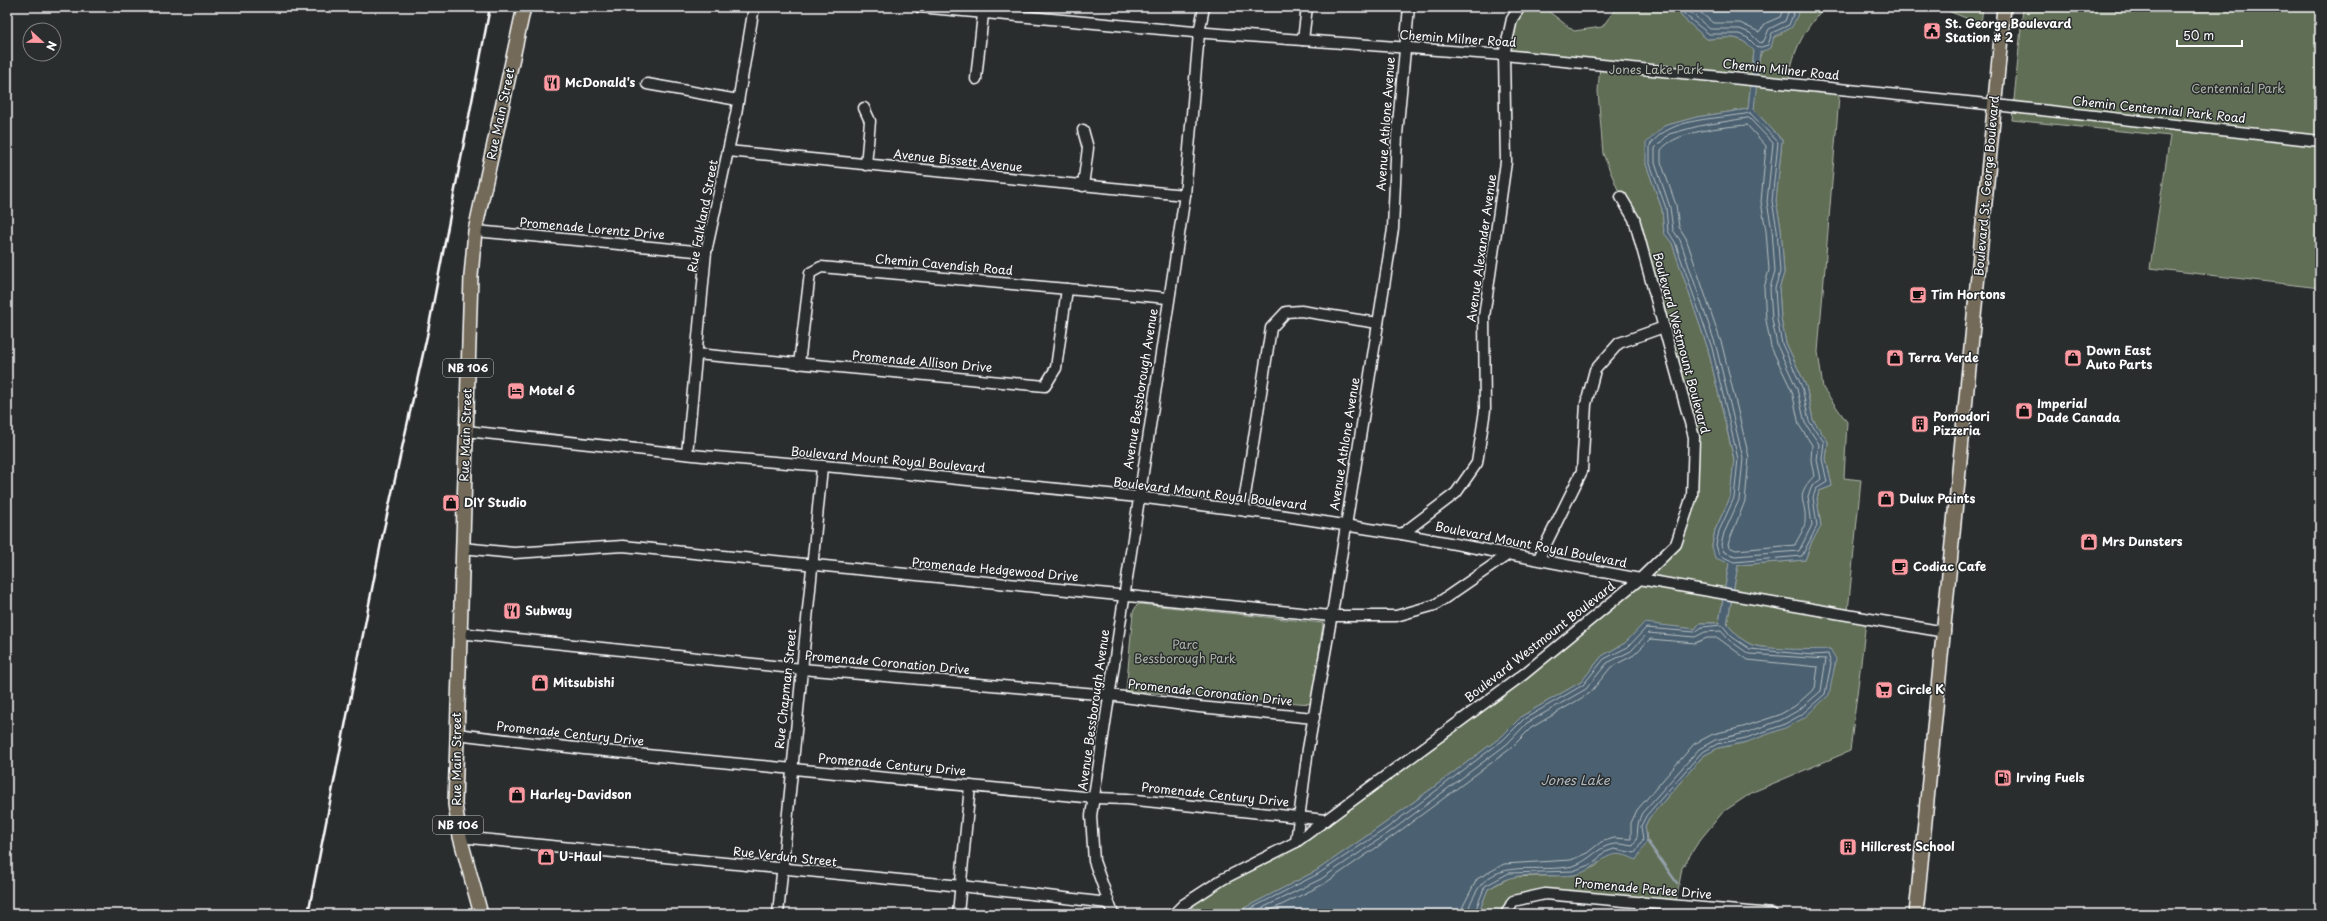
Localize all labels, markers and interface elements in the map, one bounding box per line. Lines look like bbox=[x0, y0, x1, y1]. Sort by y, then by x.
place label: St. George Boulevard Station # 2 bbox=[1945, 14, 2072, 46]
public building icon: St. George Boulevard Station # 2 bbox=[1922, 21, 1942, 41]
north arrow bbox=[22, 22, 62, 62]
scale bar bbox=[2177, 22, 2242, 48]
street label: Chemin Milner Road bbox=[1399, 25, 1517, 51]
text: 50 m bbox=[2183, 26, 2214, 44]
text: N bbox=[42, 39, 61, 53]
street label: Chemin Milner Road bbox=[1722, 54, 1840, 84]
street label: Avenue Athlone Avenue bbox=[1371, 56, 1399, 192]
park label: Jones Lake Park bbox=[1609, 60, 1703, 78]
street label: Rue Main Street bbox=[482, 66, 519, 161]
restaurant icon: McDonald's bbox=[542, 73, 562, 93]
place label: McDonald's bbox=[565, 73, 635, 91]
park label: Centennial Park bbox=[2191, 79, 2285, 97]
street label: Chemin Centennial Park Road bbox=[2072, 91, 2247, 127]
street label: Boulevard St. George Boulevard bbox=[1969, 94, 2003, 277]
street label: Avenue Bissett Avenue bbox=[893, 144, 1024, 176]
street label: Rue Falkland Street bbox=[682, 158, 722, 274]
street label: Avenue Alexander Avenue bbox=[1462, 173, 1500, 323]
street label: Promenade Lorentz Drive bbox=[519, 213, 666, 243]
street label: Chemin Cavendish Road bbox=[874, 249, 1014, 279]
street label: Boulevard Westmount Boulevard bbox=[1649, 250, 1715, 436]
cafe icon: Tim Hortons bbox=[1908, 285, 1928, 305]
place label: Tim Hortons bbox=[1931, 285, 2006, 303]
street label: Avenue Bessborough Avenue bbox=[1118, 307, 1162, 470]
place label: Down East Auto Parts bbox=[2086, 341, 2152, 373]
street label: Promenade Allison Drive bbox=[851, 346, 993, 376]
shop icon: Terra Verde bbox=[1885, 348, 1905, 368]
place label: Terra Verde bbox=[1908, 348, 1979, 366]
shop icon: Down East Auto Parts bbox=[2063, 348, 2083, 368]
road number: NB 106 bbox=[443, 359, 493, 377]
street label: Avenue Athlone Avenue bbox=[1325, 376, 1363, 512]
hotel icon: Motel 6 bbox=[506, 381, 526, 401]
place label: Motel 6 bbox=[529, 381, 575, 399]
street label: Rue Main Street bbox=[454, 388, 476, 482]
place label: Imperial Dade Canada bbox=[2037, 394, 2121, 426]
shop icon: Imperial Dade Canada bbox=[2014, 401, 2034, 421]
place label: Pomodori Pizzeria bbox=[1933, 407, 1990, 439]
building icon: Pomodori Pizzeria bbox=[1910, 414, 1930, 434]
street label: Boulevard Mount Royal Boulevard bbox=[790, 442, 987, 477]
street label: Boulevard Mount Royal Boulevard bbox=[1112, 472, 1309, 514]
shop icon: Dulux Paints bbox=[1876, 489, 1896, 509]
place label: Dulux Paints bbox=[1899, 489, 1976, 507]
shop icon: DIY Studio bbox=[441, 493, 461, 513]
place label: DIY Studio bbox=[464, 493, 527, 511]
street label: Boulevard Mount Royal Boulevard bbox=[1434, 517, 1629, 572]
shop icon: Mrs Dunsters bbox=[2079, 532, 2099, 552]
place label: Mrs Dunsters bbox=[2102, 532, 2183, 550]
street label: Promenade Hedgewood Drive bbox=[911, 553, 1079, 585]
cafe icon: Codiac Cafe bbox=[1890, 557, 1910, 577]
place label: Codiac Cafe bbox=[1913, 557, 1987, 575]
street label: Boulevard Westmount Boulevard bbox=[1460, 576, 1619, 706]
restaurant icon: Subway bbox=[502, 601, 522, 621]
place label: Subway bbox=[525, 601, 572, 619]
street label: Rue Chapman Street bbox=[770, 628, 800, 750]
street label: Avenue Bessborough Avenue bbox=[1073, 628, 1113, 792]
park label: Parc Bessborough Park bbox=[1134, 635, 1236, 667]
street label: Promenade Coronation Drive bbox=[804, 646, 970, 678]
shop icon: Mitsubishi bbox=[530, 673, 550, 693]
place label: Mitsubishi bbox=[553, 673, 615, 691]
street label: Promenade Coronation Drive bbox=[1127, 674, 1293, 710]
supermarket icon: Circle K bbox=[1874, 680, 1894, 700]
place label: Circle K bbox=[1897, 680, 1944, 698]
street label: Rue Main Street bbox=[447, 712, 465, 806]
street label: Promenade Century Drive bbox=[495, 716, 645, 750]
street label: Promenade Century Drive bbox=[817, 749, 967, 779]
fuel station icon: Irving Fuels bbox=[1993, 768, 2013, 788]
place label: Irving Fuels bbox=[2016, 768, 2085, 786]
water label: Jones Lake bbox=[1540, 770, 1611, 789]
street label: Promenade Century Drive bbox=[1140, 777, 1290, 811]
shop icon: Harley-Davidson bbox=[507, 785, 527, 805]
place label: Harley-Davidson bbox=[530, 785, 632, 803]
road number: NB 106 bbox=[433, 816, 483, 834]
building icon: Hillcrest School bbox=[1838, 837, 1858, 857]
place label: Hillcrest School bbox=[1861, 837, 1955, 855]
street label: Rue Verdun Street bbox=[732, 842, 838, 870]
shop icon: U-Haul bbox=[536, 847, 556, 867]
place label: U-Haul bbox=[559, 847, 602, 865]
street label: Promenade Parlee Drive bbox=[1574, 873, 1713, 903]

